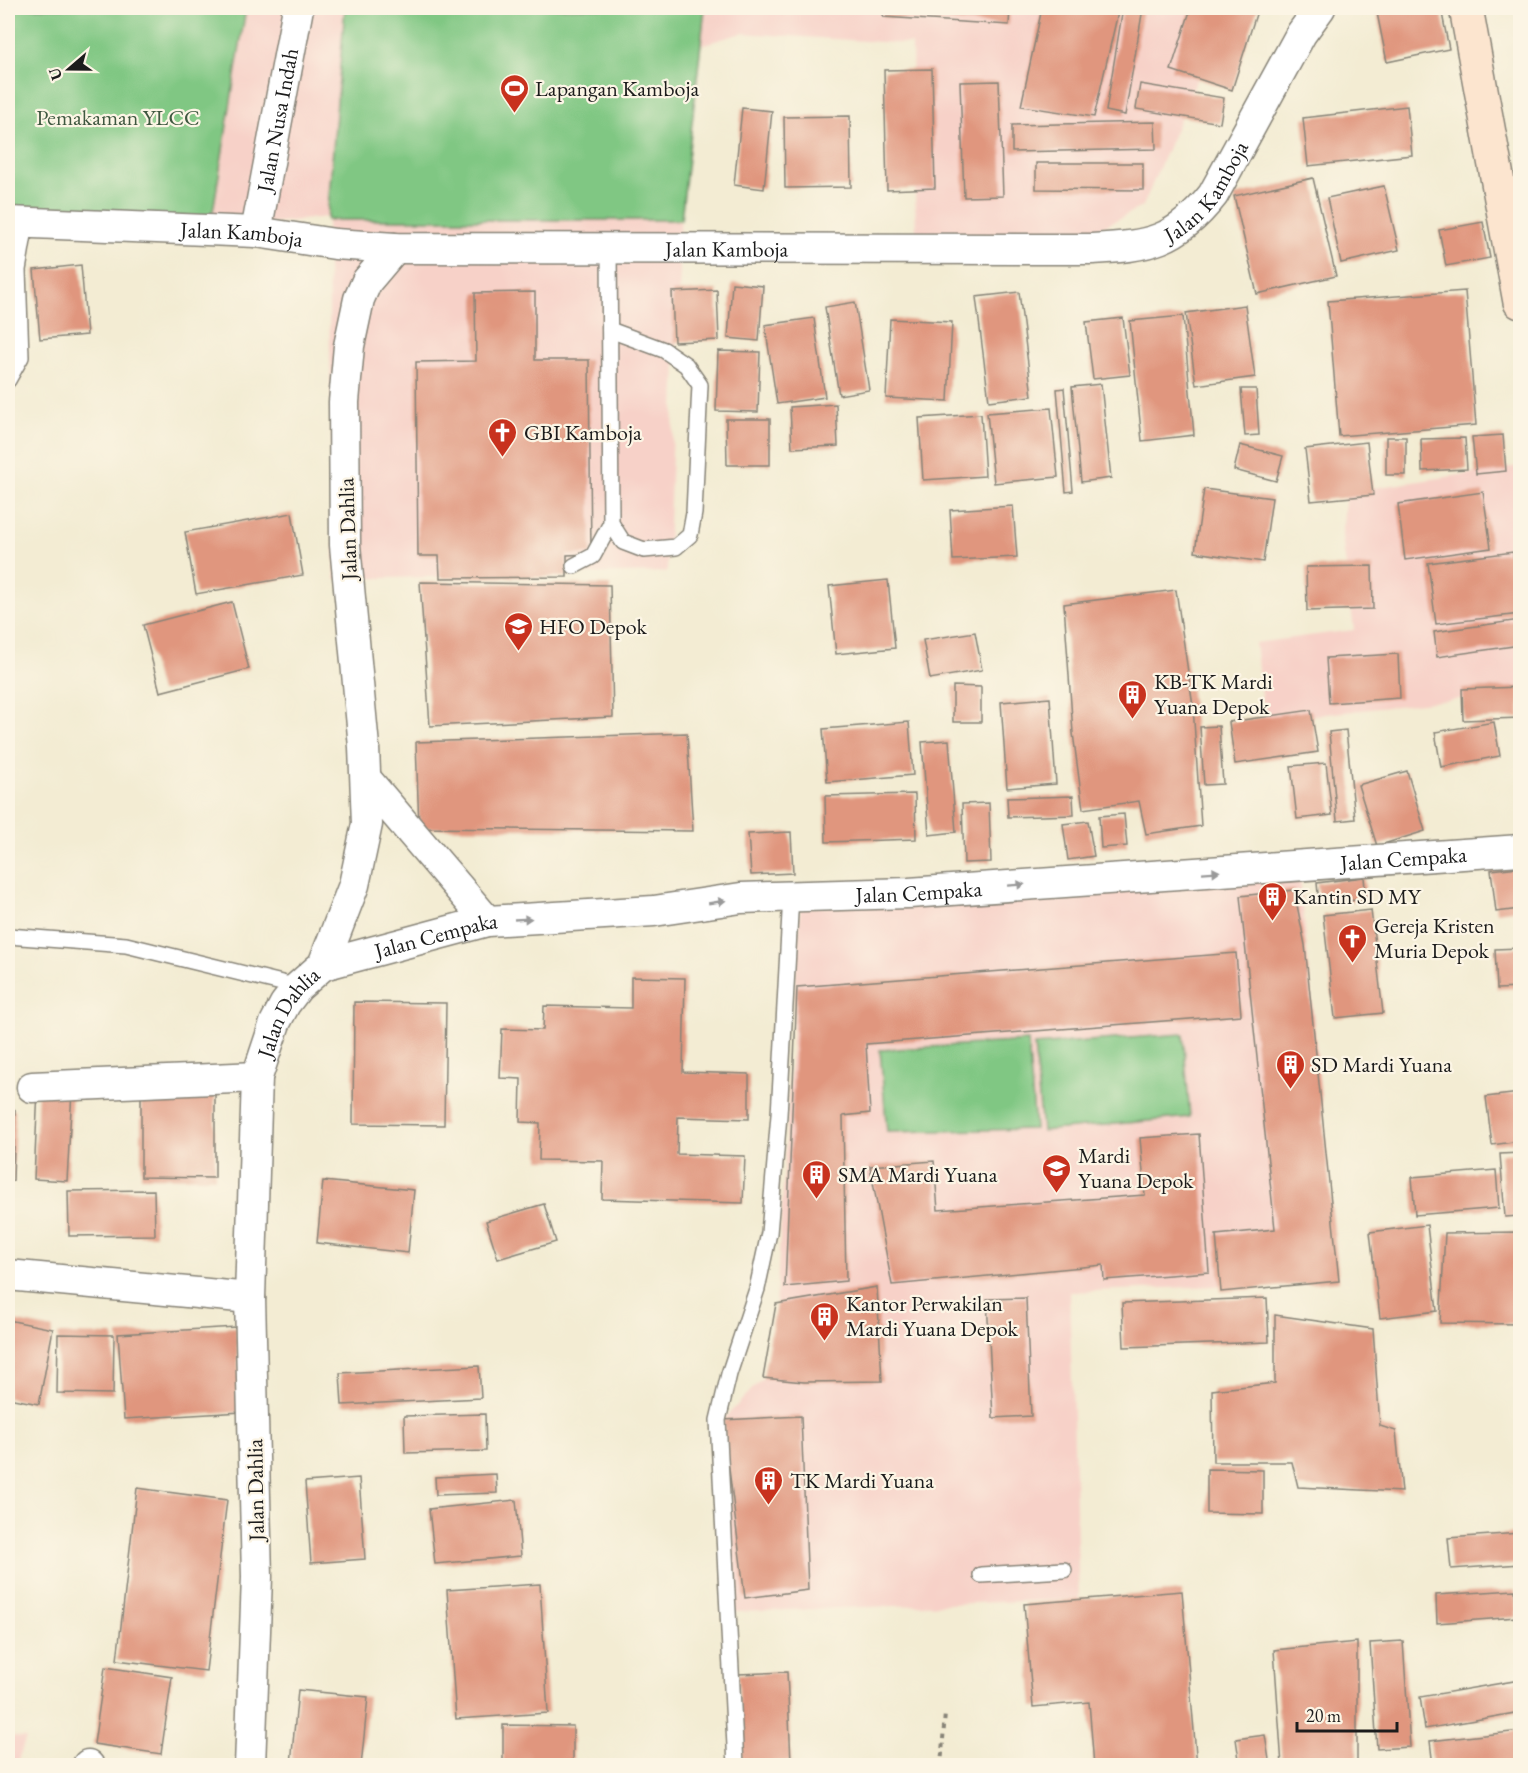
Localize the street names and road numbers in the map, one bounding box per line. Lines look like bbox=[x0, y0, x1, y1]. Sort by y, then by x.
street label: Jalan Nusa Indah bbox=[249, 46, 305, 196]
street label: Jalan Kamboja bbox=[1157, 136, 1255, 250]
street label: Jalan Kamboja bbox=[178, 215, 305, 254]
street label: Jalan Kamboja bbox=[663, 234, 789, 264]
street label: Jalan Dahlia bbox=[331, 477, 364, 583]
street label: Jalan Cempaka bbox=[1338, 840, 1468, 878]
street label: Jalan Cempaka bbox=[853, 874, 983, 910]
street label: Jalan Cempaka bbox=[369, 906, 499, 966]
street label: Jalan Dahlia bbox=[250, 960, 326, 1063]
street label: Jalan Dahlia bbox=[240, 1438, 271, 1543]

